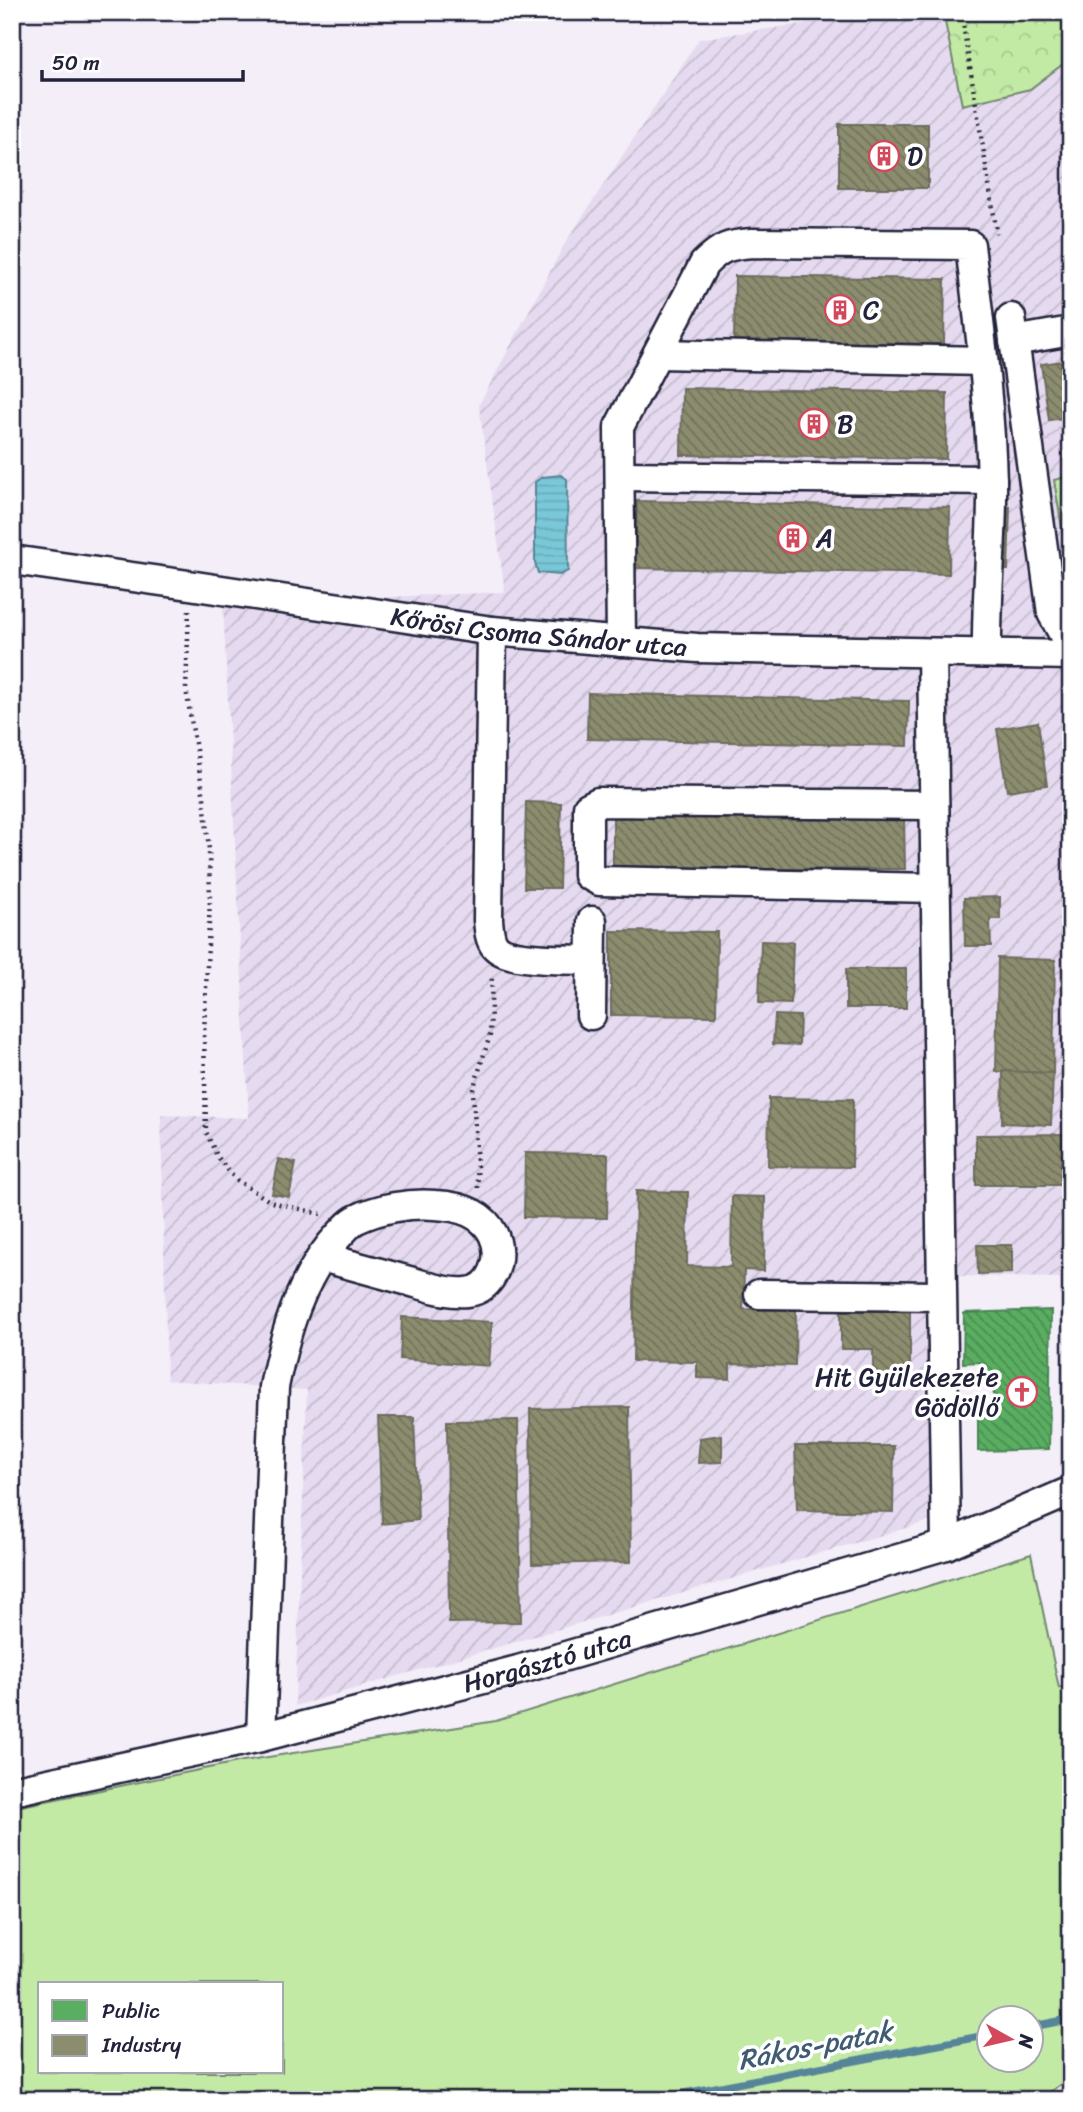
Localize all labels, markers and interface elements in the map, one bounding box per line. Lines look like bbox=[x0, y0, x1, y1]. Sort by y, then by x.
scale bar bbox=[42, 38, 243, 82]
text: 50 m bbox=[52, 44, 100, 82]
place label: D bbox=[907, 133, 923, 179]
building icon: D bbox=[867, 139, 901, 173]
place label: C bbox=[863, 287, 879, 333]
building icon: C bbox=[823, 293, 857, 327]
place label: B bbox=[837, 401, 853, 447]
building icon: B bbox=[797, 407, 831, 441]
place label: A bbox=[815, 515, 833, 561]
building icon: A bbox=[776, 521, 810, 555]
street label: Kőrösi Csoma Sándor utca bbox=[388, 593, 689, 670]
place label: Hit Gyülekezete Gödöllő bbox=[815, 1354, 1001, 1430]
church icon: Hit Gyülekezete Gödöllő bbox=[1005, 1375, 1039, 1409]
street label: Horgásztó utca bbox=[458, 1615, 638, 1706]
legend bbox=[38, 1982, 284, 2074]
text: Public bbox=[102, 1992, 160, 2030]
north arrow bbox=[974, 2004, 1044, 2074]
water label: Rákos-patak bbox=[734, 2006, 899, 2084]
text: Industry bbox=[101, 2026, 181, 2064]
text: N bbox=[1009, 2031, 1044, 2051]

